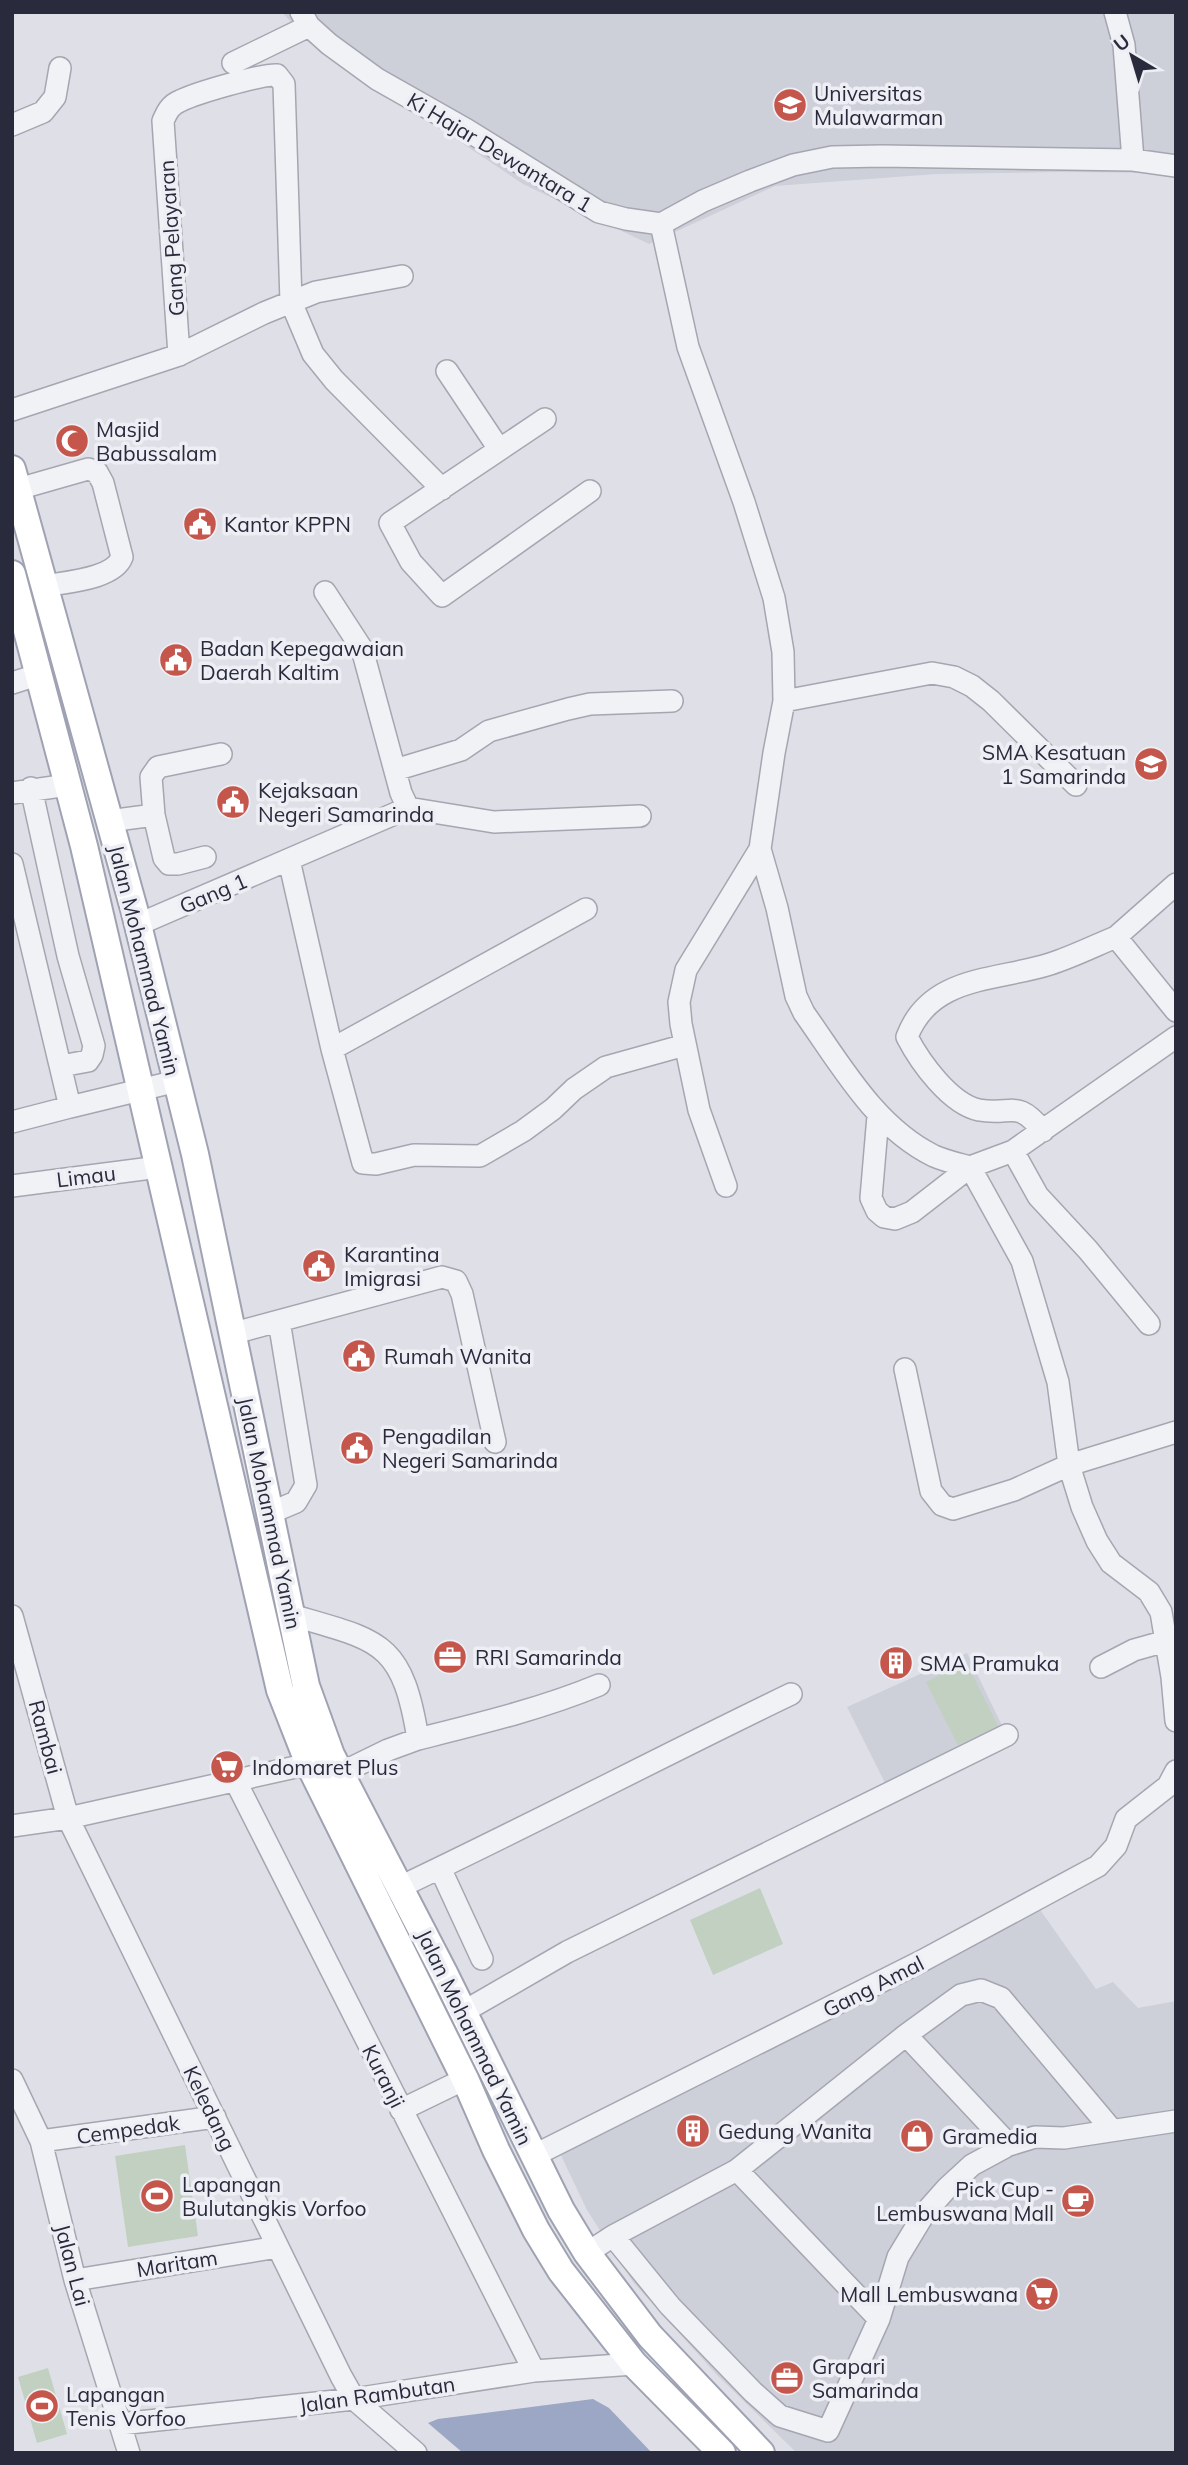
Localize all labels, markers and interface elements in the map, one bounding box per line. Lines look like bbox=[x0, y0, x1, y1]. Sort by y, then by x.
north arrow bbox=[1097, 21, 1167, 91]
text: U bbox=[1109, 29, 1134, 56]
place label: Universitas Mulawarman bbox=[814, 80, 943, 130]
street label: Ki Hajar Dewantara 1 bbox=[403, 86, 597, 218]
school or university icon: Universitas Mulawarman bbox=[771, 86, 809, 124]
street label: Gang Pelayaran bbox=[153, 159, 189, 317]
place label: Masjid Babussalam bbox=[96, 416, 217, 466]
mosque icon: Masjid Babussalam bbox=[53, 422, 91, 460]
public building icon: Kantor KPPN bbox=[181, 505, 219, 543]
place label: Kantor KPPN bbox=[224, 511, 351, 537]
place label: Badan Kepegawaian Daerah Kaltim bbox=[200, 635, 404, 685]
public building icon: Badan Kepegawaian Daerah Kaltim bbox=[157, 641, 195, 679]
place label: SMA Kesatuan 1 Samarinda bbox=[982, 739, 1126, 789]
school or university icon: SMA Kesatuan 1 Samarinda bbox=[1132, 745, 1170, 783]
place label: Kejaksaan Negeri Samarinda bbox=[258, 777, 434, 827]
public building icon: Kejaksaan Negeri Samarinda bbox=[214, 783, 252, 821]
street label: Jalan Mohammad Yamin bbox=[104, 842, 186, 1078]
street label: Gang 1 bbox=[175, 867, 251, 919]
street label: Limau bbox=[55, 1159, 117, 1193]
place label: Karantina Imigrasi bbox=[344, 1241, 440, 1291]
public building icon: Karantina Imigrasi bbox=[300, 1247, 338, 1285]
public building icon: Rumah Wanita bbox=[340, 1337, 378, 1375]
place label: Rumah Wanita bbox=[384, 1343, 531, 1369]
street label: Jalan Mohammad Yamin bbox=[233, 1394, 307, 1632]
place label: Pengadilan Negeri Samarinda bbox=[382, 1423, 558, 1473]
public building icon: Pengadilan Negeri Samarinda bbox=[338, 1429, 376, 1467]
office icon: RRI Samarinda bbox=[431, 1638, 469, 1676]
place label: RRI Samarinda bbox=[475, 1644, 622, 1670]
building icon: SMA Pramuka bbox=[877, 1644, 915, 1682]
place label: SMA Pramuka bbox=[920, 1650, 1059, 1676]
street label: Rambai bbox=[24, 1697, 68, 1777]
supermarket icon: Indomaret Plus bbox=[208, 1748, 246, 1786]
place label: Indomaret Plus bbox=[252, 1754, 398, 1780]
street label: Jalan Mohammad Yamin bbox=[411, 1925, 539, 2149]
street label: Gang Amal bbox=[818, 1949, 928, 2023]
street label: Kuranji bbox=[357, 2040, 411, 2112]
street label: Keledang bbox=[178, 2061, 242, 2155]
street label: Cempedak bbox=[75, 2109, 181, 2149]
building icon: Gedung Wanita bbox=[674, 2112, 712, 2150]
shop icon: Gramedia bbox=[898, 2117, 936, 2155]
place label: Gedung Wanita bbox=[718, 2118, 872, 2144]
place label: Gramedia bbox=[942, 2123, 1038, 2149]
place label: Lapangan Bulutangkis Vorfoo bbox=[182, 2171, 367, 2221]
place label: Pick Cup - Lembuswana Mall bbox=[876, 2176, 1054, 2226]
sports icon: Lapangan Bulutangkis Vorfoo bbox=[138, 2177, 176, 2215]
cafe icon: Pick Cup - Lembuswana Mall bbox=[1059, 2182, 1097, 2220]
street label: Jalan Lai bbox=[50, 2221, 96, 2309]
street label: Maritam bbox=[135, 2244, 219, 2282]
supermarket icon: Mall Lembuswana bbox=[1023, 2275, 1061, 2313]
place label: Mall Lembuswana bbox=[840, 2281, 1018, 2307]
place label: Grapari Samarinda bbox=[812, 2353, 919, 2403]
office icon: Grapari Samarinda bbox=[768, 2359, 806, 2397]
street label: Jalan Rambutan bbox=[297, 2370, 457, 2418]
place label: Lapangan Tenis Vorfoo bbox=[66, 2381, 186, 2431]
sports icon: Lapangan Tenis Vorfoo bbox=[23, 2387, 61, 2425]

